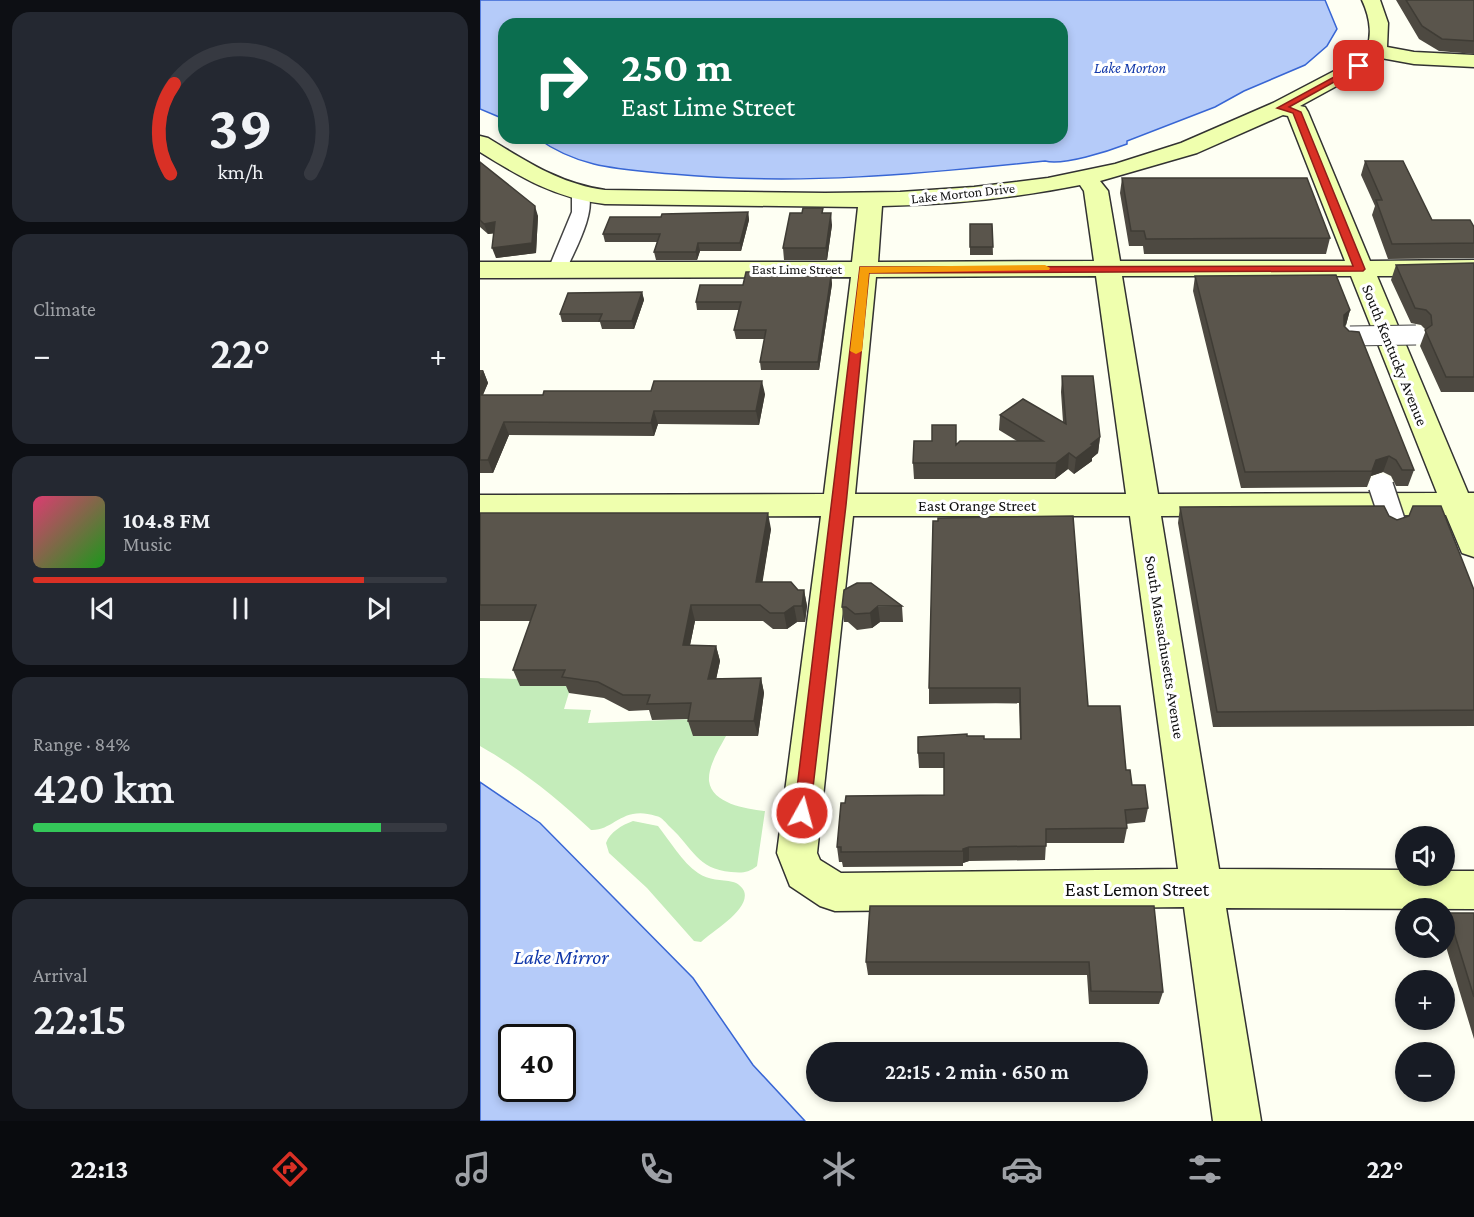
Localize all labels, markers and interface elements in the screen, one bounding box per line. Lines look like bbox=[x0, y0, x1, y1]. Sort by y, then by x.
pin bbox=[1333, 40, 1384, 91]
icon: right bbox=[522, 42, 600, 120]
text: 250 m bbox=[621, 43, 732, 90]
icon: arrive bbox=[1342, 49, 1375, 82]
water label: Lake Morton bbox=[1094, 60, 1166, 76]
text: 39 bbox=[208, 92, 272, 161]
text: East Lime Street bbox=[621, 92, 795, 122]
text: km/h bbox=[217, 160, 264, 184]
street label: Lake Morton Drive bbox=[910, 180, 1016, 206]
street label: East Lime Street bbox=[752, 261, 843, 277]
street label: South Kentucky Avenue bbox=[1358, 282, 1431, 428]
text: Climate bbox=[33, 298, 96, 320]
text: 22° bbox=[210, 328, 270, 378]
text: − bbox=[33, 336, 50, 373]
text: + bbox=[430, 336, 447, 373]
street label: East Orange Street bbox=[918, 497, 1037, 515]
text: 104.8 FM bbox=[123, 508, 210, 533]
text: Music bbox=[123, 533, 172, 555]
street label: South Massachusetts Avenue bbox=[1142, 554, 1188, 740]
icon: previous bbox=[86, 592, 119, 625]
icon: pause bbox=[224, 592, 257, 625]
icon: next bbox=[362, 592, 395, 625]
text: Range · 84% bbox=[33, 733, 130, 755]
text: 420 km bbox=[33, 763, 175, 813]
position arrow bbox=[770, 781, 834, 845]
map controls bbox=[1395, 826, 1455, 1102]
button: sound bbox=[1395, 826, 1455, 886]
street label: East Lemon Street bbox=[1065, 878, 1210, 900]
button: search bbox=[1395, 898, 1455, 958]
water label: Lake Mirror bbox=[514, 945, 609, 969]
text: Arrival bbox=[33, 964, 87, 986]
button: + bbox=[1395, 970, 1455, 1030]
text: 22:15 bbox=[33, 994, 127, 1044]
speed limit sign: 40 bbox=[498, 1024, 576, 1102]
button: − bbox=[1395, 1042, 1455, 1102]
text: 22:15 · 2 min · 650 m bbox=[885, 1059, 1069, 1084]
icon: directions bbox=[269, 1148, 311, 1190]
icon: music bbox=[452, 1148, 494, 1190]
icon: phone bbox=[635, 1148, 677, 1190]
icon: climate bbox=[818, 1148, 860, 1190]
icon: car bbox=[1001, 1148, 1043, 1190]
icon: filters bbox=[1184, 1148, 1226, 1190]
text: 22:13 bbox=[70, 1154, 128, 1184]
text: 22° bbox=[1366, 1154, 1404, 1184]

